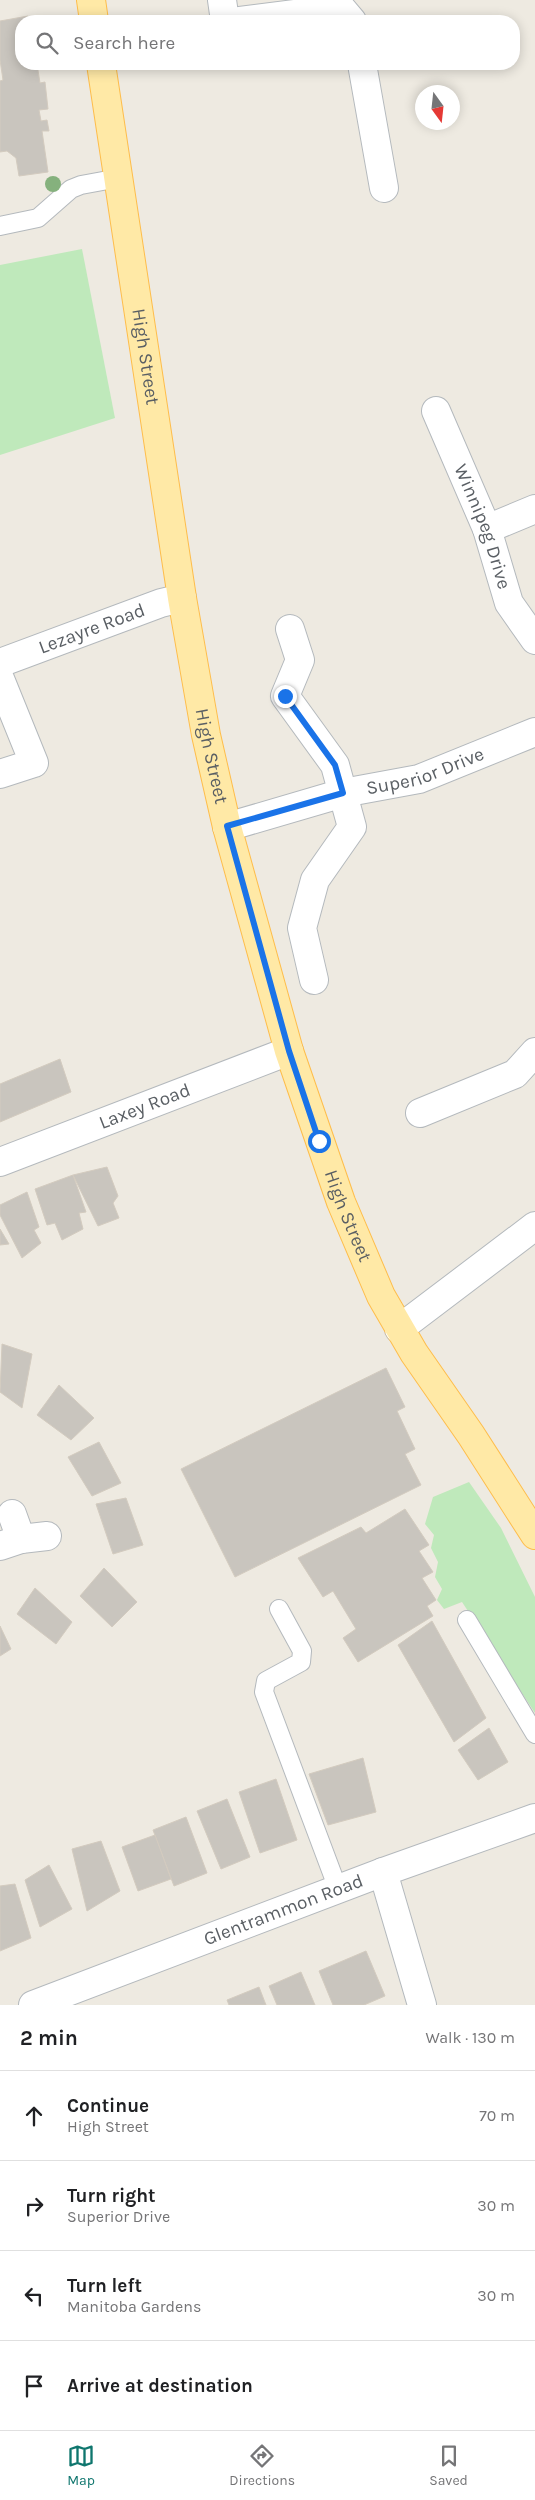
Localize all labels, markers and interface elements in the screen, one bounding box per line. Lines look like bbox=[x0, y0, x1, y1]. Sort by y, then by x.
search box bbox=[15, 15, 520, 70]
icon: search bbox=[33, 29, 61, 57]
text: Search here bbox=[73, 32, 175, 54]
north arrow bbox=[415, 85, 460, 130]
street label: High Street bbox=[127, 307, 164, 406]
street label: Winnipeg Drive bbox=[449, 461, 515, 592]
street label: Lezayre Road bbox=[36, 599, 148, 659]
route end bbox=[274, 685, 297, 708]
street label: High Street bbox=[191, 707, 232, 806]
street label: Superior Drive bbox=[364, 743, 487, 800]
street label: Laxey Road bbox=[96, 1079, 193, 1134]
route start bbox=[308, 1130, 331, 1153]
street label: High Street bbox=[320, 1167, 376, 1265]
street label: Glentrammon Road bbox=[201, 1870, 366, 1950]
text: 2 min bbox=[20, 2026, 78, 2050]
text: Walk · 130 m bbox=[425, 2028, 515, 2047]
text: Continue bbox=[67, 2095, 149, 2117]
icon: ahead bbox=[20, 2102, 48, 2130]
text: 70 m bbox=[479, 2106, 515, 2125]
text: High Street bbox=[67, 2117, 149, 2136]
text: Turn right bbox=[67, 2185, 156, 2207]
icon: right bbox=[20, 2192, 48, 2220]
text: 30 m bbox=[477, 2196, 515, 2215]
text: Superior Drive bbox=[67, 2207, 170, 2226]
text: Turn left bbox=[67, 2275, 142, 2297]
icon: left bbox=[20, 2282, 48, 2310]
text: 30 m bbox=[477, 2286, 515, 2305]
text: Manitoba Gardens bbox=[67, 2297, 201, 2316]
icon: arrive bbox=[20, 2372, 48, 2400]
text: Arrive at destination bbox=[67, 2375, 253, 2397]
tab: Map bbox=[67, 2442, 95, 2489]
tab: Directions bbox=[229, 2442, 295, 2489]
tab: Saved bbox=[429, 2442, 468, 2489]

